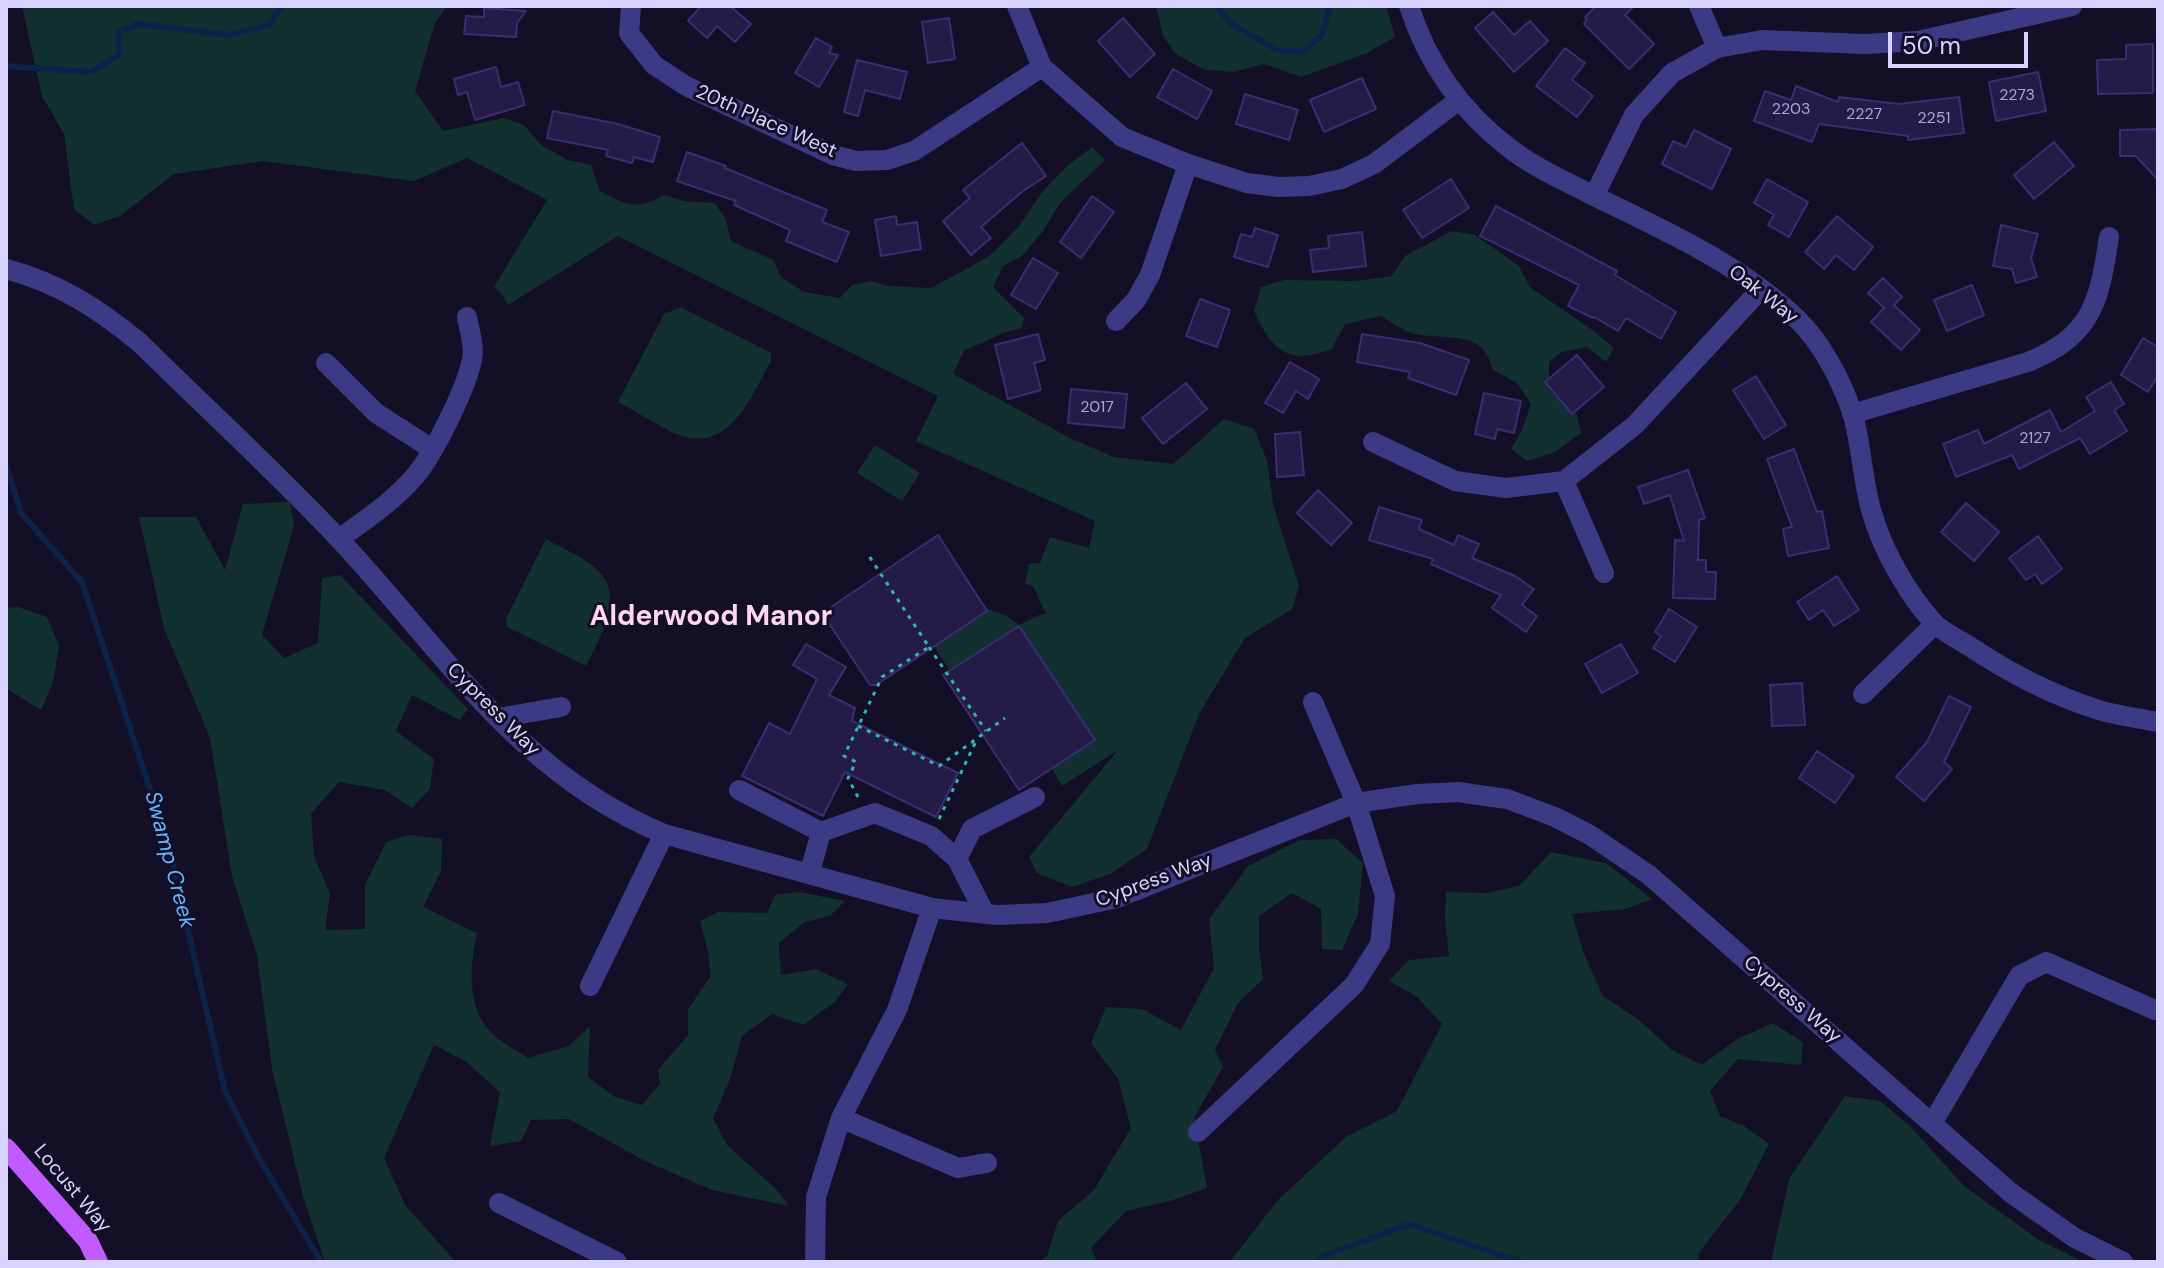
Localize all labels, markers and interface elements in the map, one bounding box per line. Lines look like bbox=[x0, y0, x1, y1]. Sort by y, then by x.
scale bar bbox=[1892, 16, 2032, 66]
text: 50 m bbox=[1902, 30, 1961, 61]
street label: 20th Place West bbox=[692, 80, 840, 164]
house number: 2273 bbox=[1999, 86, 2035, 106]
house number: 2203 bbox=[1772, 100, 1810, 120]
house number: 2227 bbox=[1846, 105, 1882, 125]
house number: 2251 bbox=[1917, 109, 1951, 129]
street label: Oak Way bbox=[1723, 260, 1803, 330]
house number: 2017 bbox=[1080, 398, 1114, 418]
house number: 2127 bbox=[2019, 429, 2051, 449]
district label: Alderwood Manor bbox=[590, 601, 832, 635]
street label: Cypress Way bbox=[441, 658, 545, 762]
water label: Swamp Creek bbox=[138, 788, 200, 932]
street label: Cypress Way bbox=[1093, 849, 1215, 913]
street label: Cypress Way bbox=[1738, 951, 1846, 1049]
street label: Locust Way bbox=[28, 1140, 116, 1238]

